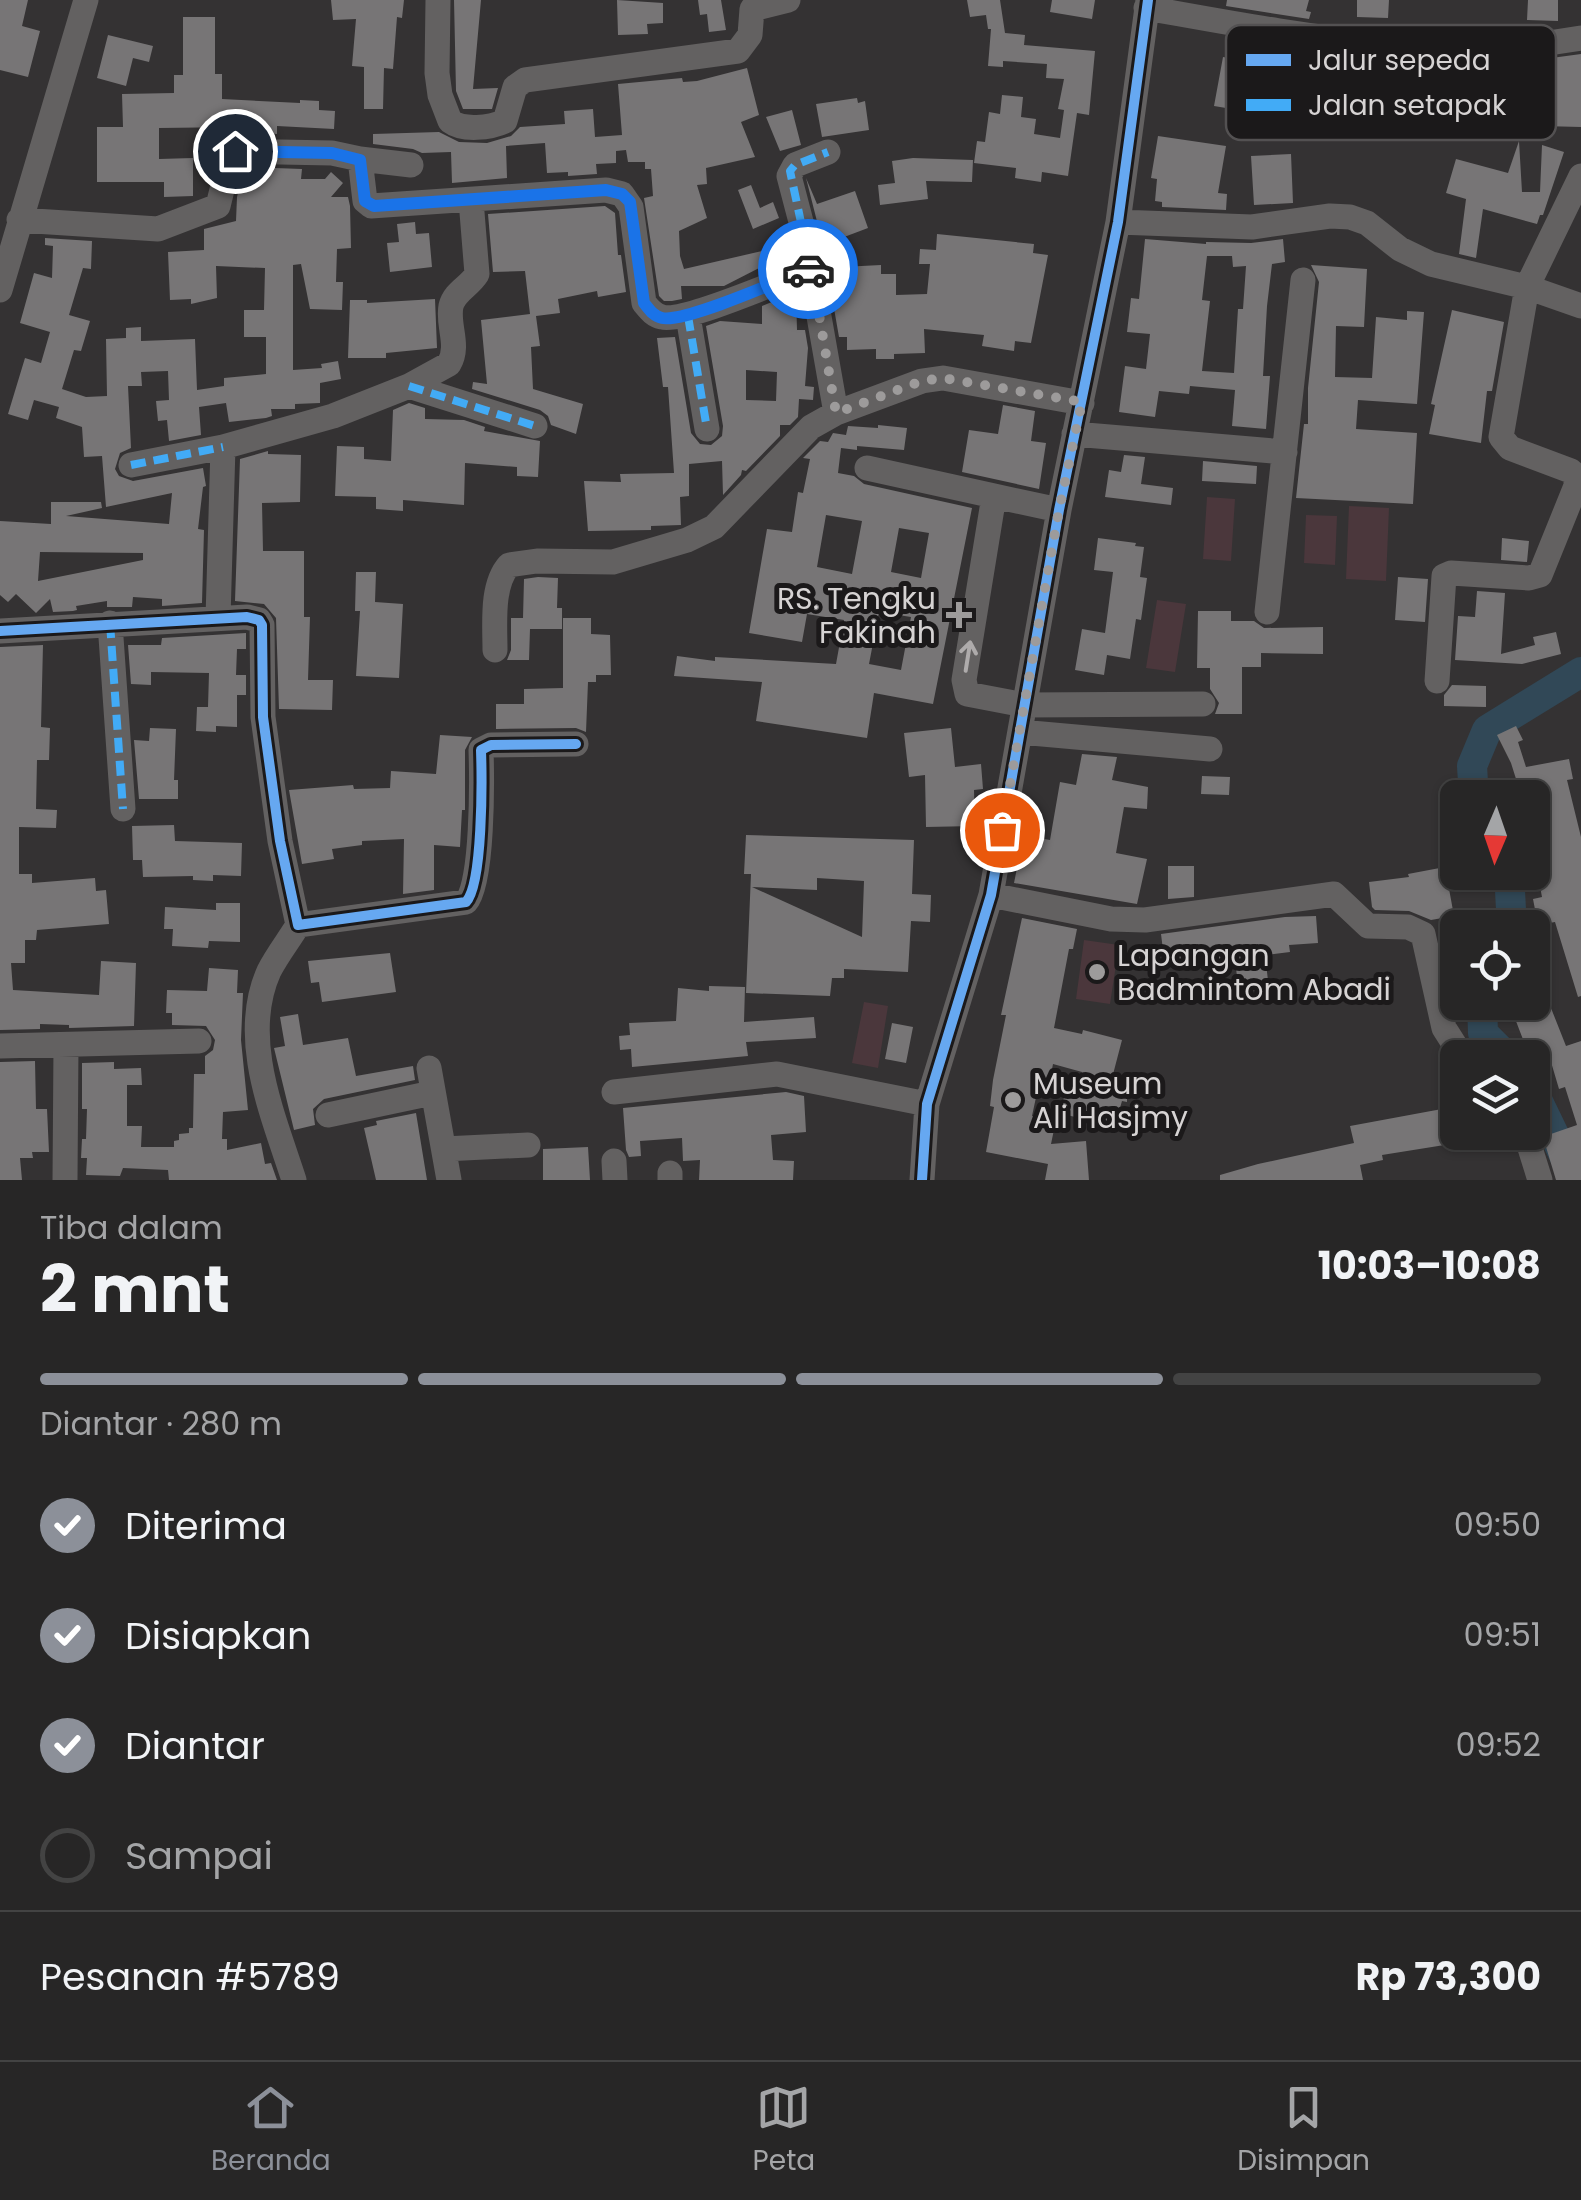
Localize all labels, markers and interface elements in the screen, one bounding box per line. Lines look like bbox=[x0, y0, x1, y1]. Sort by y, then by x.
legend bbox=[1226, 25, 1556, 140]
text: Jalur sepeda bbox=[1308, 41, 1491, 80]
text: Jalan setapak bbox=[1308, 86, 1507, 125]
pin bbox=[193, 109, 278, 194]
icon: home bbox=[208, 124, 263, 179]
courier bbox=[758, 219, 858, 319]
icon: car bbox=[781, 242, 836, 297]
place label: RS. Tengku Fakinah bbox=[777, 577, 936, 654]
marker: RS. Tengku Fakinah bbox=[946, 602, 972, 628]
one-way arrow bbox=[960, 640, 978, 672]
north arrow bbox=[1440, 780, 1550, 890]
map controls bbox=[1440, 780, 1550, 1150]
pin bbox=[960, 788, 1045, 873]
icon: bag bbox=[975, 803, 1030, 858]
button: locate bbox=[1440, 910, 1550, 1020]
place label: Lapangan Badmintom Abadi bbox=[1117, 934, 1391, 1011]
marker: Lapangan Badmintom Abadi bbox=[1086, 961, 1108, 983]
button: layers bbox=[1440, 1040, 1550, 1150]
place label: Museum Ali Hasjmy bbox=[1033, 1062, 1188, 1139]
marker: Museum Ali Hasjmy bbox=[1002, 1089, 1024, 1111]
text: Tiba dalam bbox=[40, 1205, 223, 1250]
text: 10:03–10:08 bbox=[1318, 1239, 1541, 1292]
text: 2 mnt bbox=[40, 1244, 230, 1335]
text: Diantar · 280 m bbox=[40, 1401, 282, 1446]
icon: check bbox=[40, 1498, 95, 1553]
text: Diterima bbox=[125, 1499, 287, 1552]
text: 09:50 bbox=[1454, 1502, 1541, 1547]
icon: check bbox=[40, 1608, 95, 1663]
text: Disiapkan bbox=[125, 1609, 311, 1662]
text: 09:51 bbox=[1464, 1612, 1541, 1657]
icon: check bbox=[40, 1718, 95, 1773]
text: Diantar bbox=[125, 1719, 265, 1772]
text: 09:52 bbox=[1455, 1722, 1541, 1767]
text: Sampai bbox=[125, 1829, 273, 1882]
text: Pesanan #5789 bbox=[40, 1950, 340, 2003]
text: Rp 73,300 bbox=[1356, 1950, 1541, 2003]
tab: Beranda bbox=[211, 2080, 331, 2182]
tab: Peta bbox=[753, 2080, 815, 2182]
tab: Disimpan bbox=[1237, 2080, 1370, 2182]

